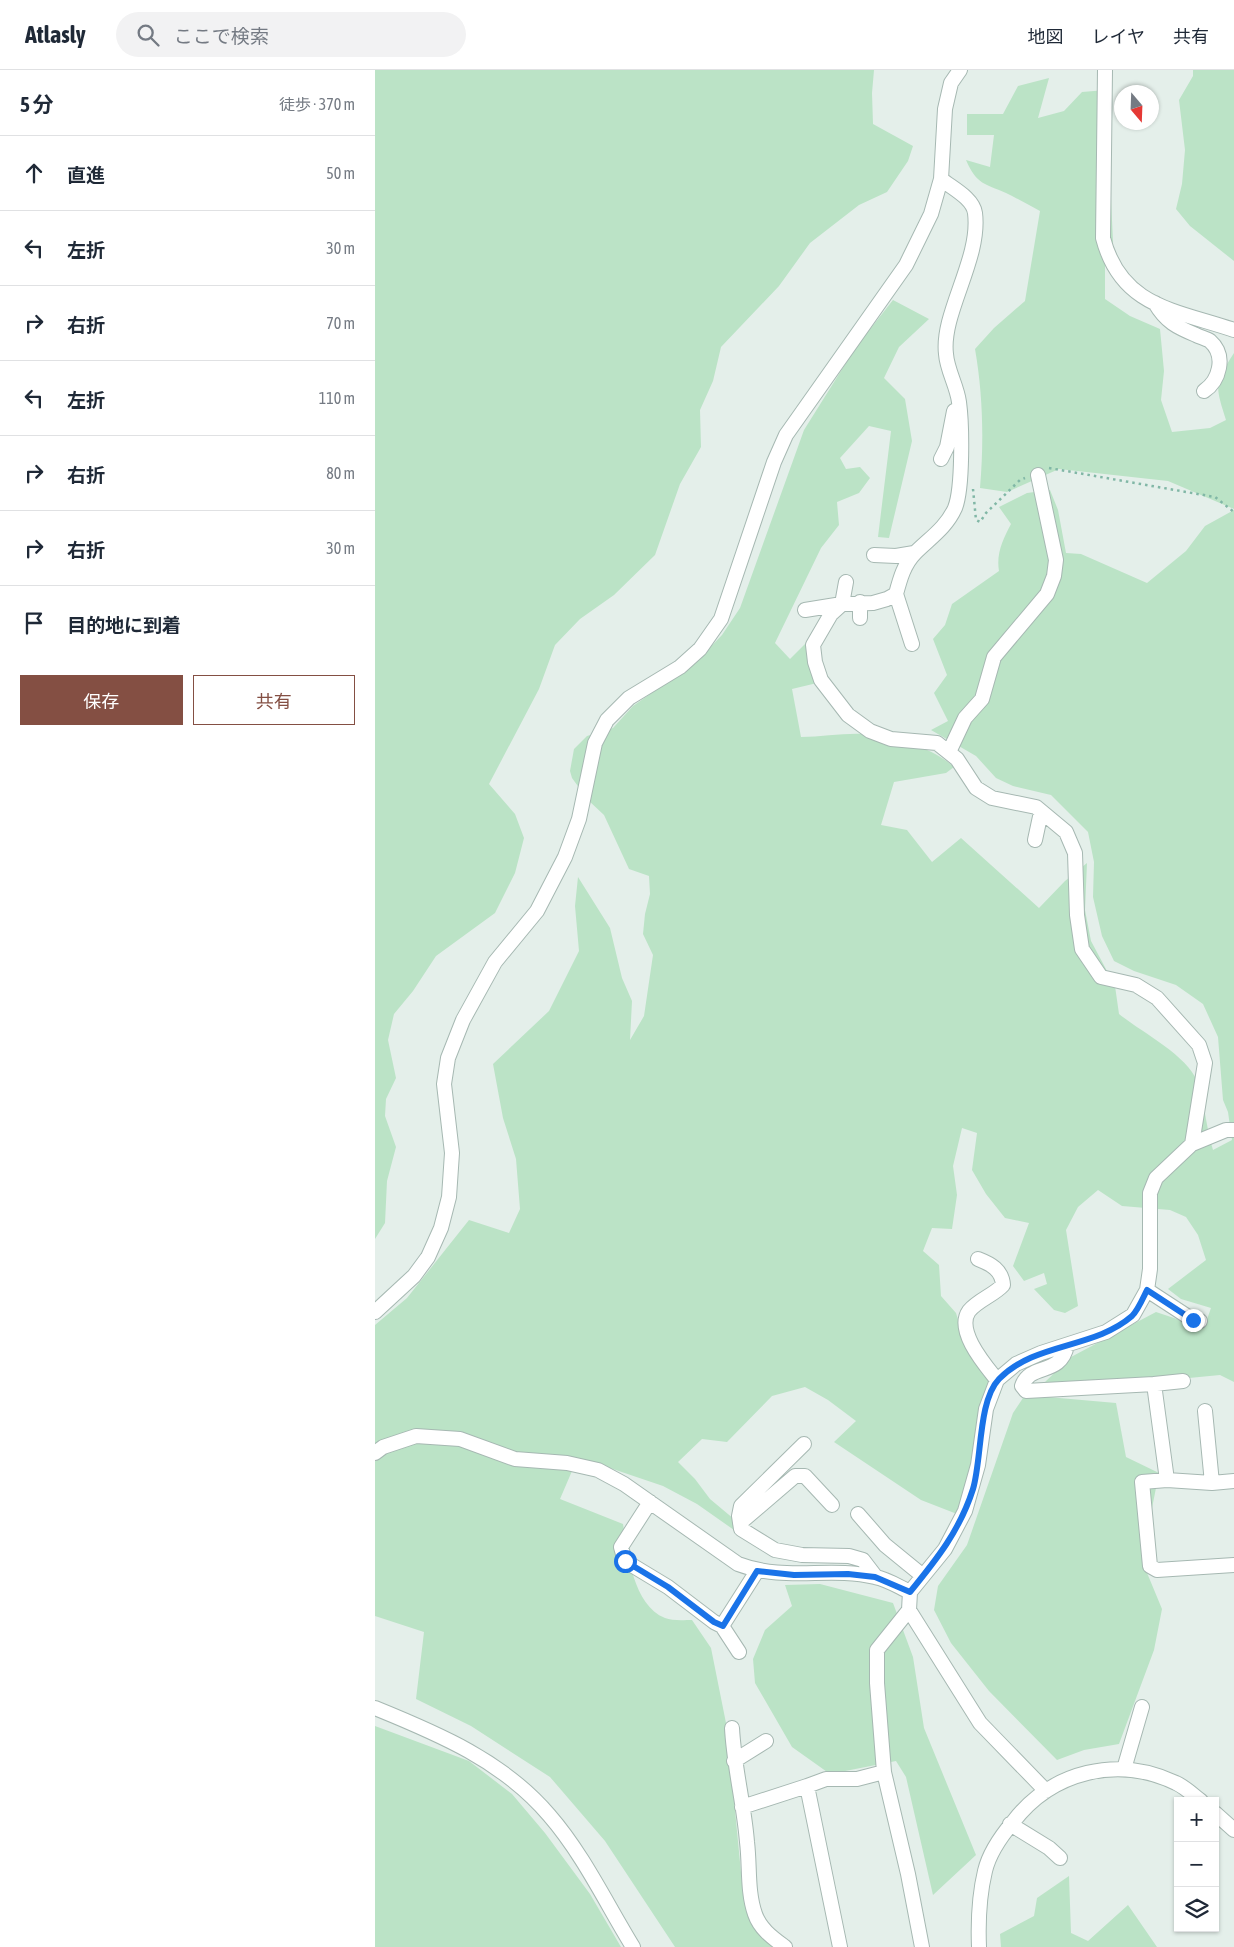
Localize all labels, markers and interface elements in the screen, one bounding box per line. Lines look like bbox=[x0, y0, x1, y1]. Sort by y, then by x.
search box bbox=[116, 12, 466, 57]
text: Atlasly bbox=[25, 21, 86, 48]
icon: search bbox=[134, 21, 162, 49]
text: ここで検索 bbox=[174, 25, 269, 47]
text: 地図 bbox=[1028, 26, 1064, 47]
text: レイヤ bbox=[1092, 26, 1145, 47]
text: 共有 bbox=[1173, 26, 1209, 47]
north arrow bbox=[1114, 85, 1159, 130]
text: 5 分 bbox=[20, 92, 54, 116]
text: 徒歩 · 370 m bbox=[279, 95, 355, 113]
icon: ahead bbox=[20, 159, 48, 187]
text: 直進 bbox=[67, 164, 105, 186]
text: 50 m bbox=[326, 164, 355, 182]
icon: left bbox=[20, 234, 48, 262]
text: 左折 bbox=[67, 239, 105, 261]
text: 30 m bbox=[326, 239, 355, 257]
icon: right bbox=[20, 309, 48, 337]
text: 右折 bbox=[67, 314, 105, 336]
text: 70 m bbox=[326, 314, 355, 332]
icon: left bbox=[20, 384, 48, 412]
text: 左折 bbox=[67, 389, 105, 411]
text: 110 m bbox=[319, 389, 355, 407]
icon: right bbox=[20, 459, 48, 487]
text: 右折 bbox=[67, 464, 105, 486]
text: 80 m bbox=[326, 464, 355, 482]
icon: right bbox=[20, 534, 48, 562]
text: 右折 bbox=[67, 539, 105, 561]
text: 30 m bbox=[326, 539, 355, 557]
icon: arrive bbox=[20, 609, 48, 637]
text: 目的地に到着 bbox=[67, 614, 181, 636]
button: 保存 bbox=[20, 675, 183, 725]
button: 共有 bbox=[193, 675, 355, 725]
route end bbox=[1182, 1309, 1205, 1332]
route start bbox=[614, 1550, 637, 1573]
map controls bbox=[1174, 1797, 1219, 1932]
button: + bbox=[1174, 1797, 1219, 1842]
button: − bbox=[1174, 1842, 1219, 1887]
button: layers bbox=[1174, 1887, 1219, 1932]

